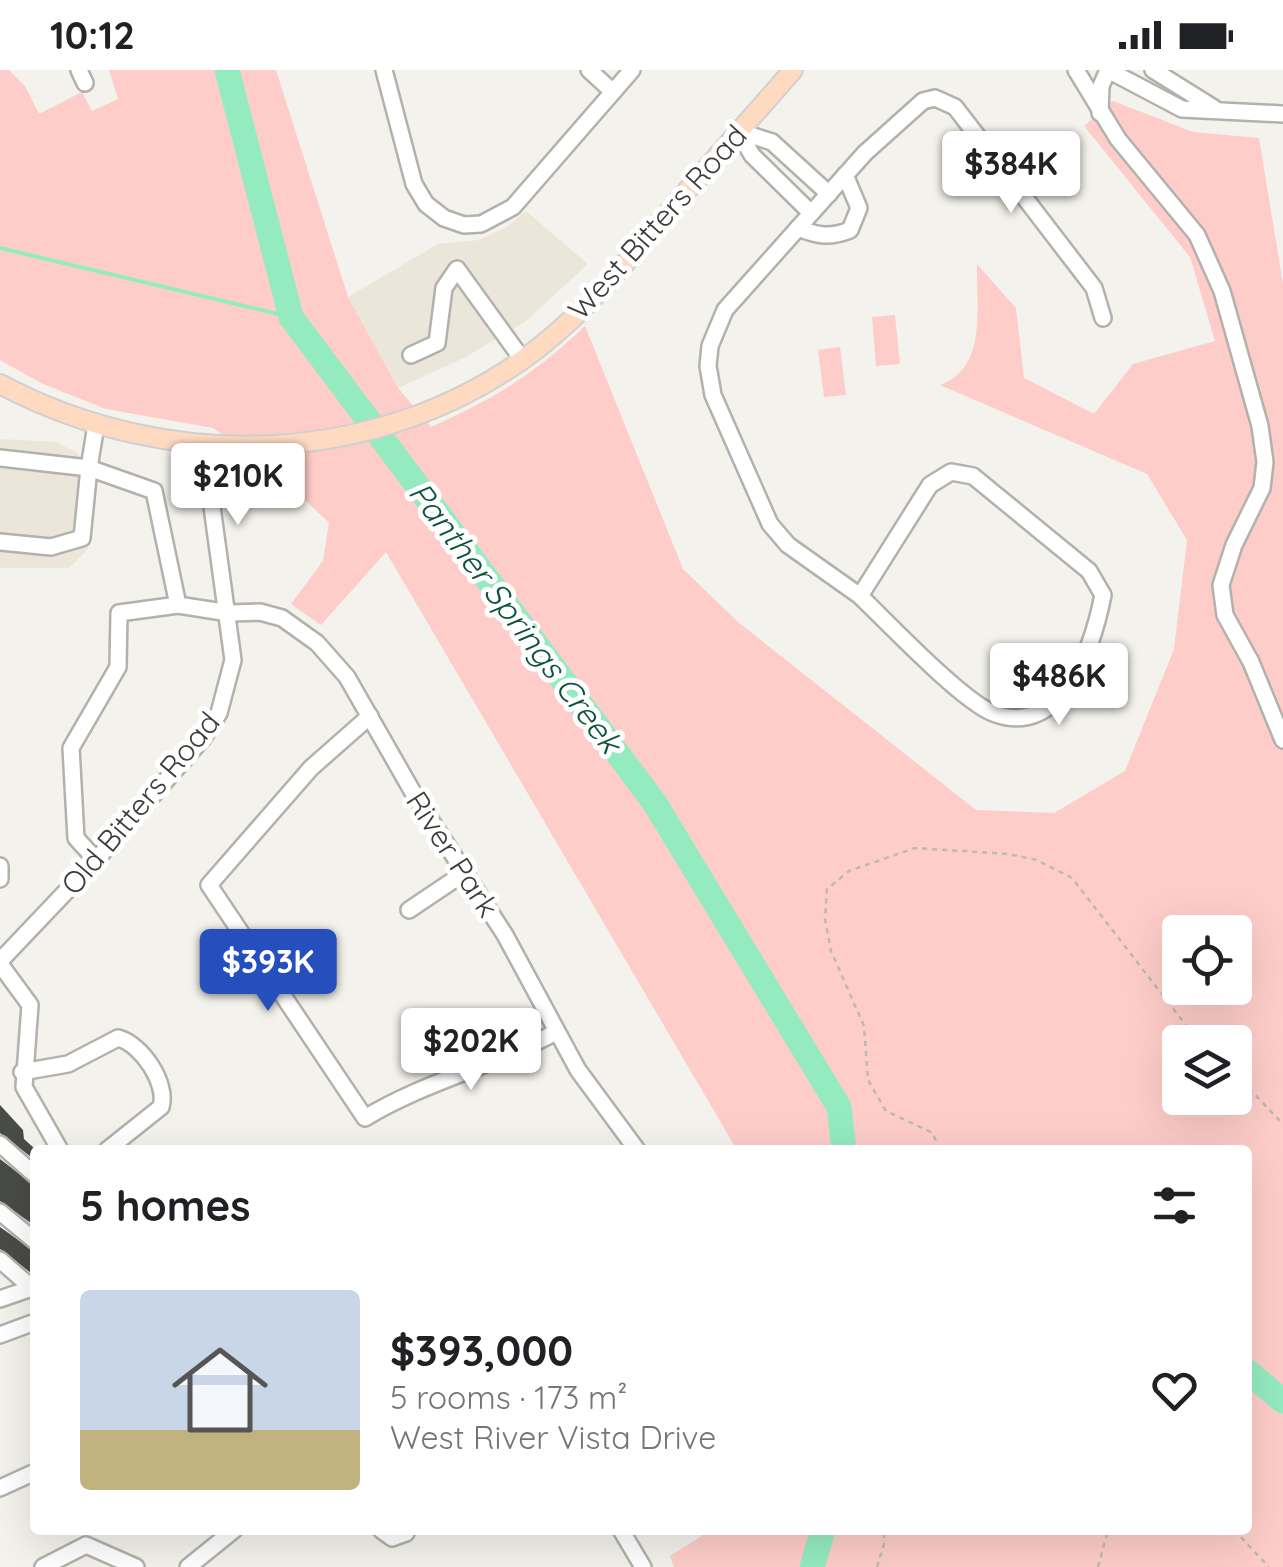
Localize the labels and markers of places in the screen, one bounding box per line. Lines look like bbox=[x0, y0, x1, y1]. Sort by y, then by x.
pin: $384K bbox=[941, 131, 1081, 216]
pin: $210K bbox=[168, 443, 308, 528]
pin: $486K bbox=[989, 643, 1129, 728]
pin: $393K bbox=[198, 929, 338, 1014]
pin: $202K bbox=[401, 1008, 541, 1093]

